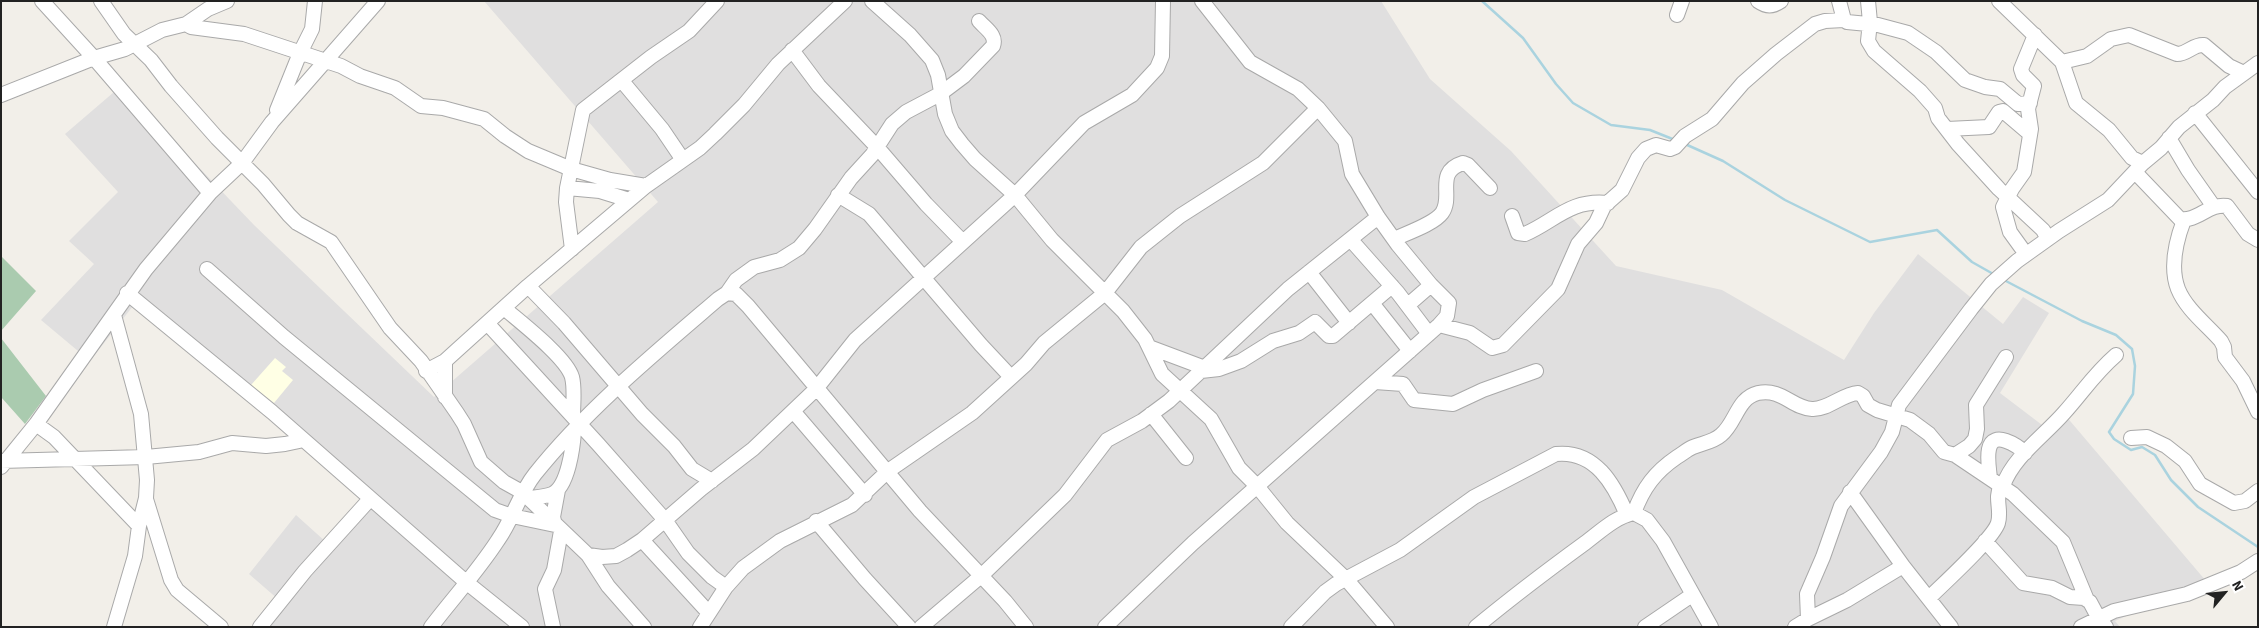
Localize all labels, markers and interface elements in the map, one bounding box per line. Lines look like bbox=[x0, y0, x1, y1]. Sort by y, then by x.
north arrow bbox=[2199, 568, 2249, 618]
text: N bbox=[2226, 577, 2248, 595]

